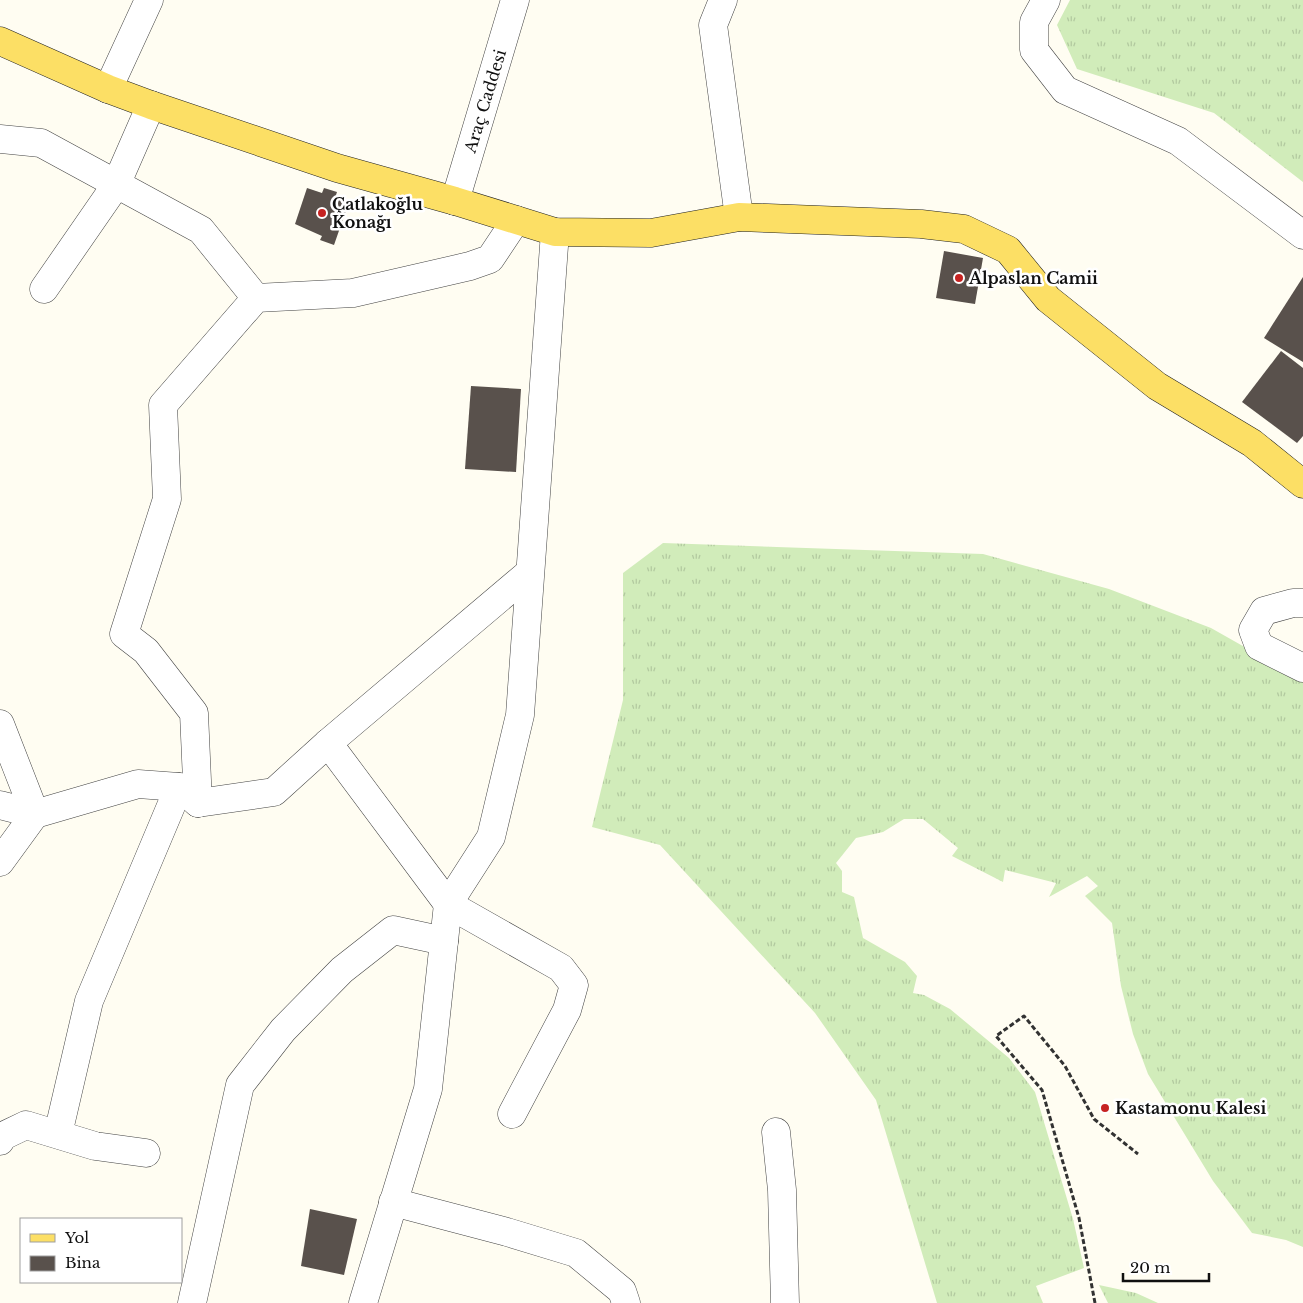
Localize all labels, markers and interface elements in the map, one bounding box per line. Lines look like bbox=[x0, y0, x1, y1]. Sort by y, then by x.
street label: Araç Caddesi bbox=[459, 46, 510, 156]
place label: Çatlakoğlu Konağı bbox=[332, 194, 424, 232]
marker: Çatlakoğlu Konağı bbox=[316, 207, 328, 219]
place label: Alpaslan Camii bbox=[968, 268, 1098, 288]
marker: Alpaslan Camii bbox=[953, 272, 965, 284]
place label: Kastamonu Kalesi bbox=[1115, 1098, 1266, 1118]
marker: Kastamonu Kalesi bbox=[1099, 1102, 1111, 1114]
legend bbox=[20, 1218, 182, 1283]
text: Yol bbox=[64, 1228, 89, 1247]
scale bar bbox=[1123, 1250, 1209, 1282]
text: Bina bbox=[65, 1253, 101, 1272]
text: 20 m bbox=[1130, 1258, 1170, 1277]

